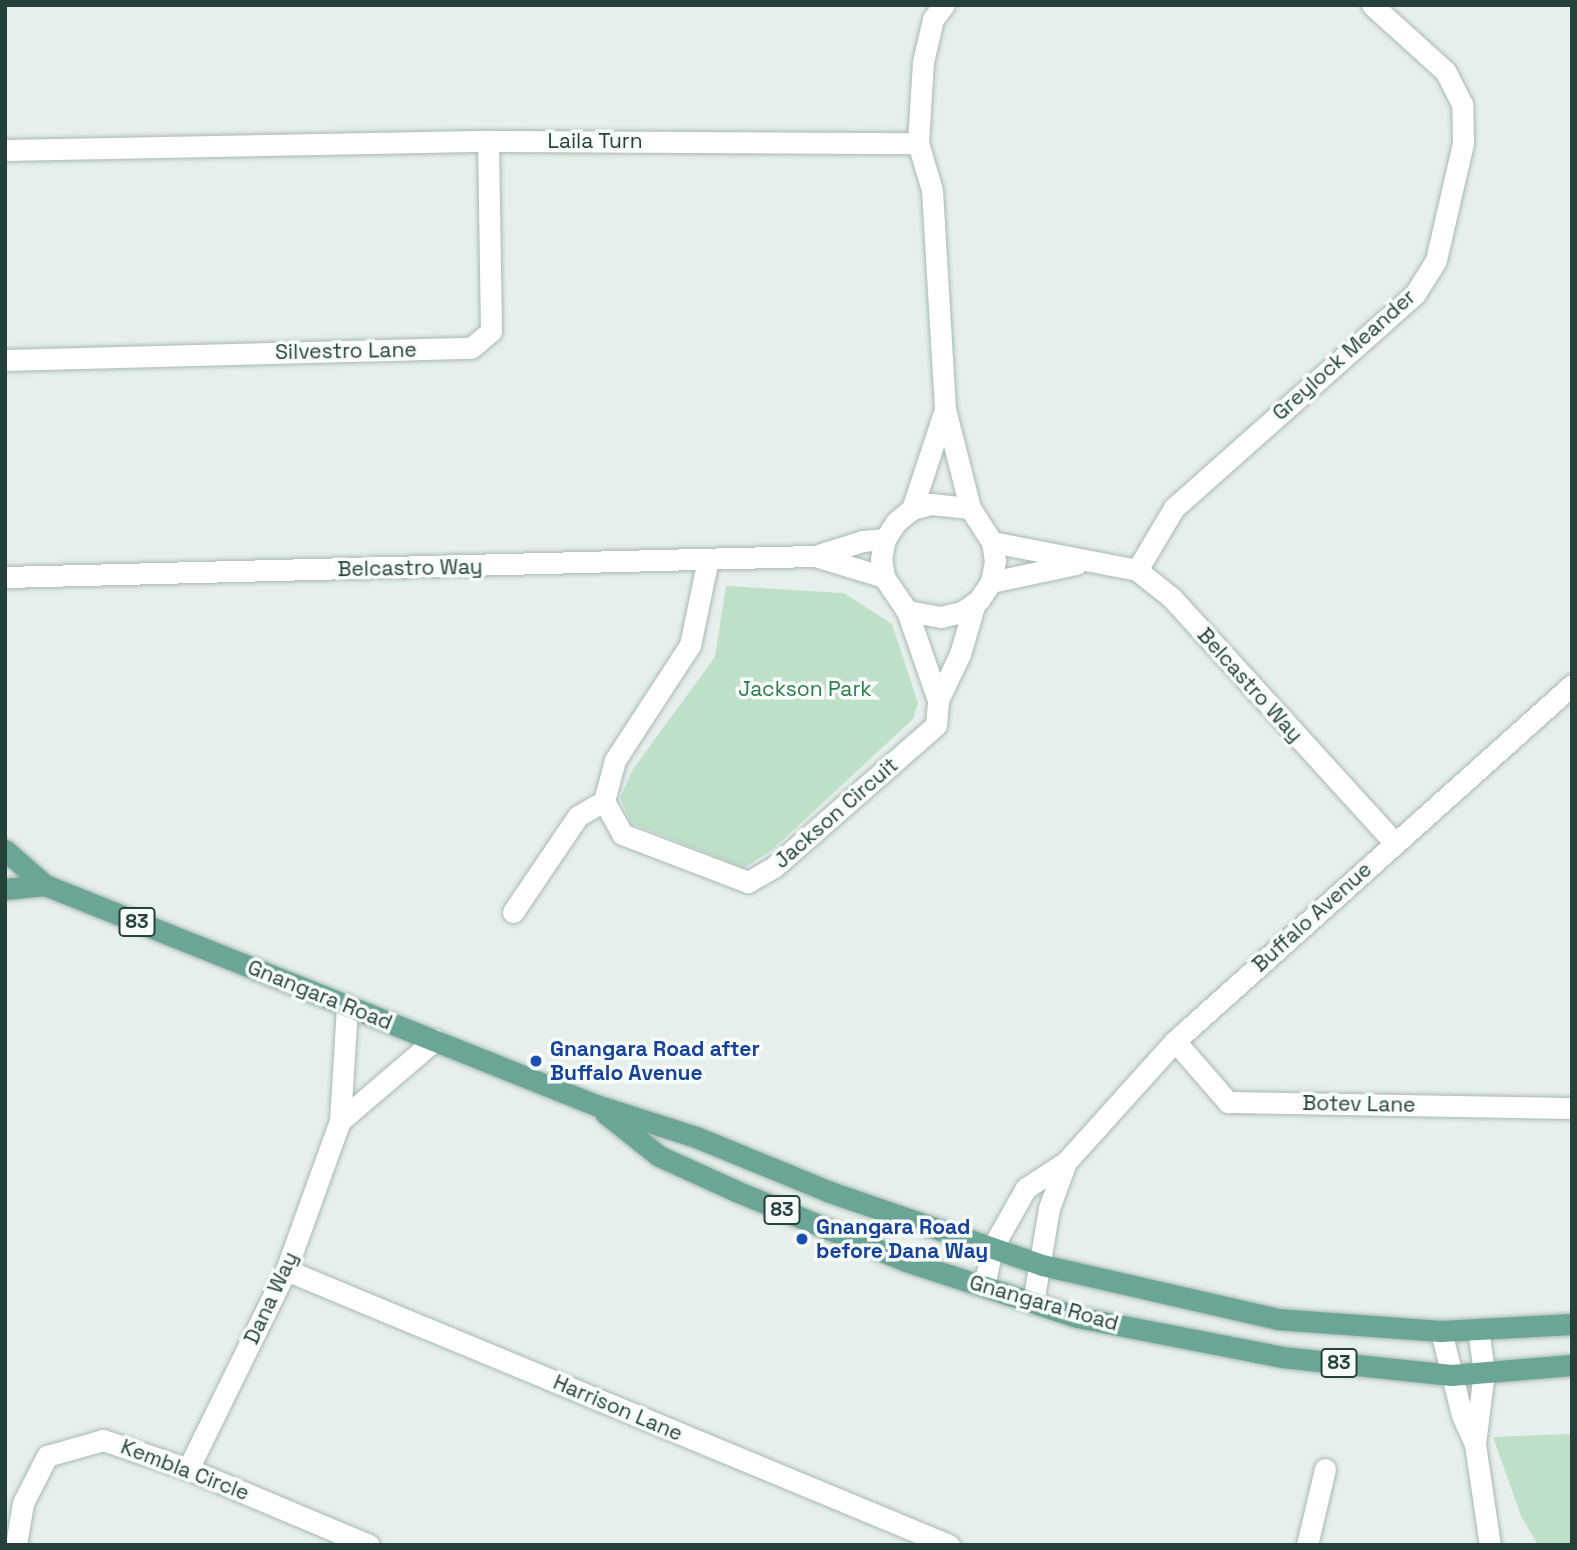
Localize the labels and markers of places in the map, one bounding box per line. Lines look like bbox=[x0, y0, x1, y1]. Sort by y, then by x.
place label: Gnangara Road after Buffalo Avenue bbox=[550, 1036, 760, 1086]
marker: Gnangara Road after Buffalo Avenue bbox=[528, 1053, 544, 1069]
place label: Gnangara Road before Dana Way bbox=[816, 1214, 988, 1264]
marker: Gnangara Road before Dana Way bbox=[794, 1231, 810, 1247]

